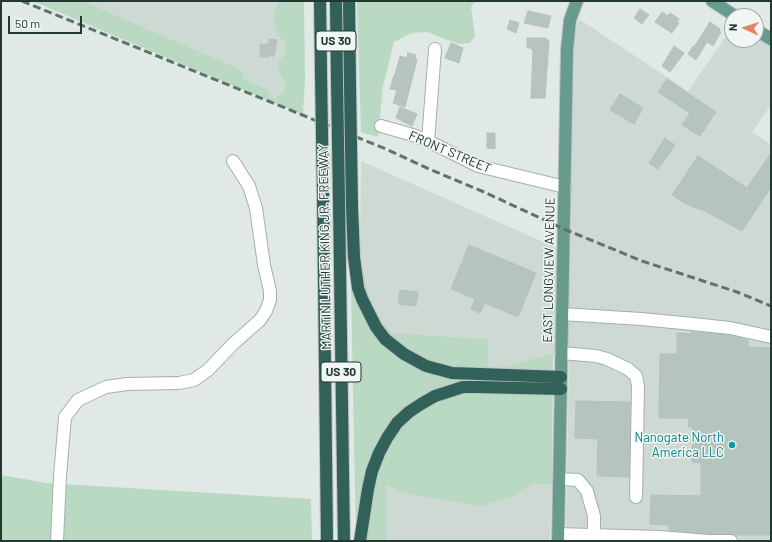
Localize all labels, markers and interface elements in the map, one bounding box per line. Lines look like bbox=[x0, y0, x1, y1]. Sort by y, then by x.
scale bar bbox=[10, 8, 84, 34]
north arrow bbox=[724, 8, 764, 48]
text: 50 m bbox=[15, 16, 40, 30]
text: N bbox=[726, 23, 739, 31]
road number: US 30 bbox=[316, 31, 356, 51]
street label: FRONT STREET bbox=[406, 128, 494, 176]
street label: MARTIN LUTHER KING JR. FREEWAY bbox=[315, 144, 335, 350]
street label: EAST LONGVIEW AVENUE bbox=[540, 197, 558, 343]
road number: US 30 bbox=[321, 362, 361, 382]
place label: Nanogate North America LLC bbox=[634, 430, 724, 461]
marker: Nanogate North America LLC bbox=[727, 440, 737, 450]

